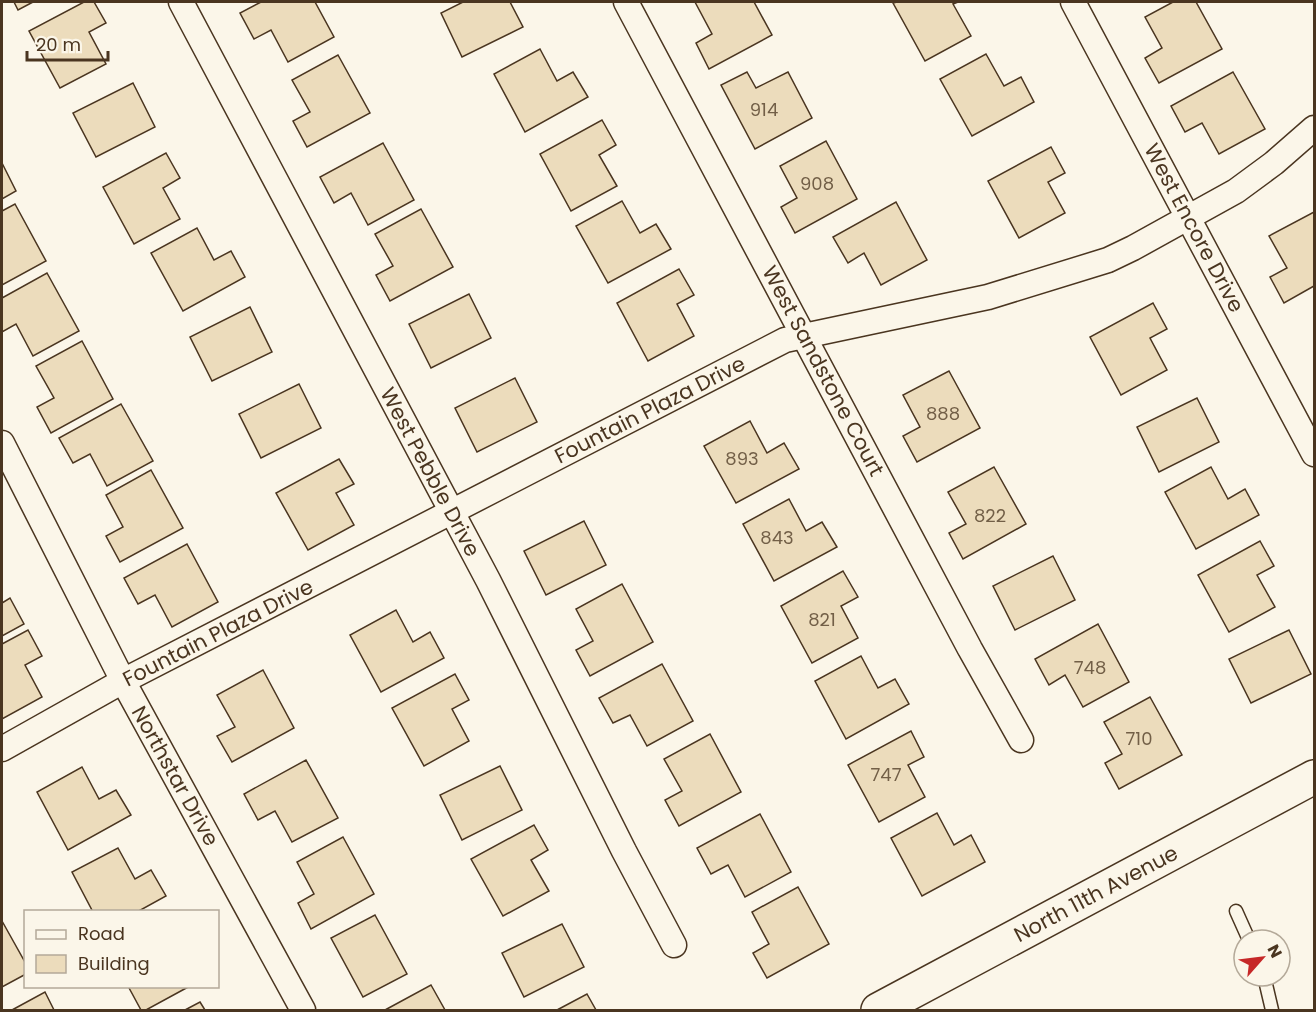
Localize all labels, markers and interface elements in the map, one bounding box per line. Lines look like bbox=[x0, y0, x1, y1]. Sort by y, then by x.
scale bar bbox=[27, 24, 108, 62]
text: 20 m bbox=[36, 32, 81, 57]
house number: 914 bbox=[750, 97, 778, 122]
street label: West Encore Drive bbox=[1138, 138, 1251, 317]
house number: 908 bbox=[800, 171, 834, 196]
street label: West Sandstone Court bbox=[756, 260, 891, 481]
street label: Fountain Plaza Drive bbox=[549, 349, 750, 470]
street label: West Pebble Drive bbox=[374, 382, 487, 561]
house number: 888 bbox=[926, 401, 960, 426]
house number: 893 bbox=[725, 446, 759, 471]
house number: 822 bbox=[974, 503, 1006, 528]
house number: 843 bbox=[760, 525, 794, 550]
street label: Fountain Plaza Drive bbox=[117, 572, 318, 693]
house number: 821 bbox=[808, 607, 836, 632]
house number: 748 bbox=[1074, 655, 1106, 680]
street label: Northstar Drive bbox=[125, 701, 226, 851]
house number: 710 bbox=[1126, 726, 1152, 751]
house number: 747 bbox=[871, 762, 902, 787]
street label: North 11th Avenue bbox=[1009, 838, 1183, 949]
legend bbox=[24, 910, 219, 988]
text: Road bbox=[78, 921, 125, 946]
north arrow bbox=[1232, 928, 1292, 988]
text: N bbox=[1262, 940, 1288, 962]
text: Building bbox=[78, 951, 150, 976]

